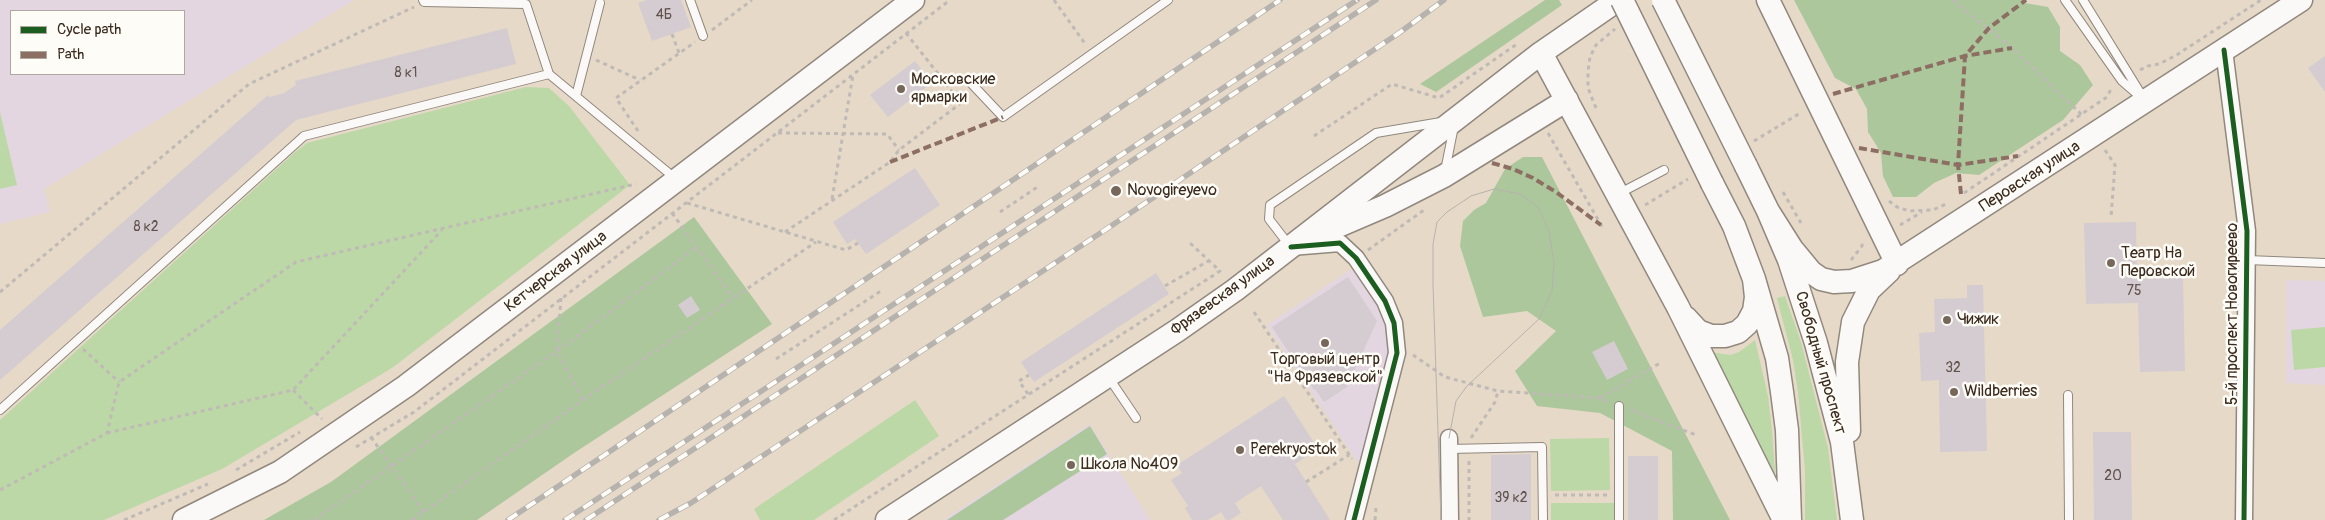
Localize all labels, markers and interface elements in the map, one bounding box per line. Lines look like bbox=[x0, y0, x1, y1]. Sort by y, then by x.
house number: 4Б bbox=[656, 7, 672, 23]
legend bbox=[10, 10, 185, 75]
text: Cycle path bbox=[57, 20, 121, 39]
text: Path bbox=[57, 45, 84, 64]
house number: 8 к1 bbox=[395, 65, 417, 81]
place label: Московские ярмарки bbox=[911, 70, 995, 108]
marker: Московские ярмарки bbox=[895, 83, 907, 95]
street label: Перовская улица bbox=[1976, 137, 2084, 217]
place label: Novogireyevo bbox=[1127, 181, 1217, 201]
marker: Novogireyevo bbox=[1109, 184, 1123, 198]
house number: 8 к2 bbox=[133, 219, 159, 235]
street label: 5-й проспект Новогиреево bbox=[2223, 223, 2243, 405]
street label: Кетчерская улица bbox=[501, 227, 611, 317]
place label: Театр На Перовской bbox=[2121, 244, 2195, 282]
street label: Фрязевская улица bbox=[1167, 252, 1279, 340]
marker: Театр На Перовской bbox=[2105, 257, 2117, 269]
house number: 75 bbox=[2127, 283, 2141, 299]
street label: Свободный проспект bbox=[1790, 289, 1850, 437]
place label: Чижик bbox=[1957, 310, 1999, 330]
marker: Чижик bbox=[1941, 314, 1953, 326]
marker: Торговый центр "На Фрязевской" bbox=[1319, 337, 1331, 349]
place label: Торговый центр "На Фрязевской" bbox=[1267, 350, 1383, 388]
house number: 32 bbox=[1945, 360, 1961, 376]
place label: Wildberries bbox=[1964, 382, 2037, 402]
marker: Wildberries bbox=[1948, 386, 1960, 398]
place label: Perekryostok bbox=[1250, 440, 1337, 460]
marker: Perekryostok bbox=[1234, 444, 1246, 456]
place label: Школа №409 bbox=[1081, 455, 1178, 475]
marker: Школа №409 bbox=[1065, 459, 1077, 471]
house number: 20 bbox=[2104, 468, 2122, 484]
house number: 39 к2 bbox=[1494, 490, 1528, 506]

